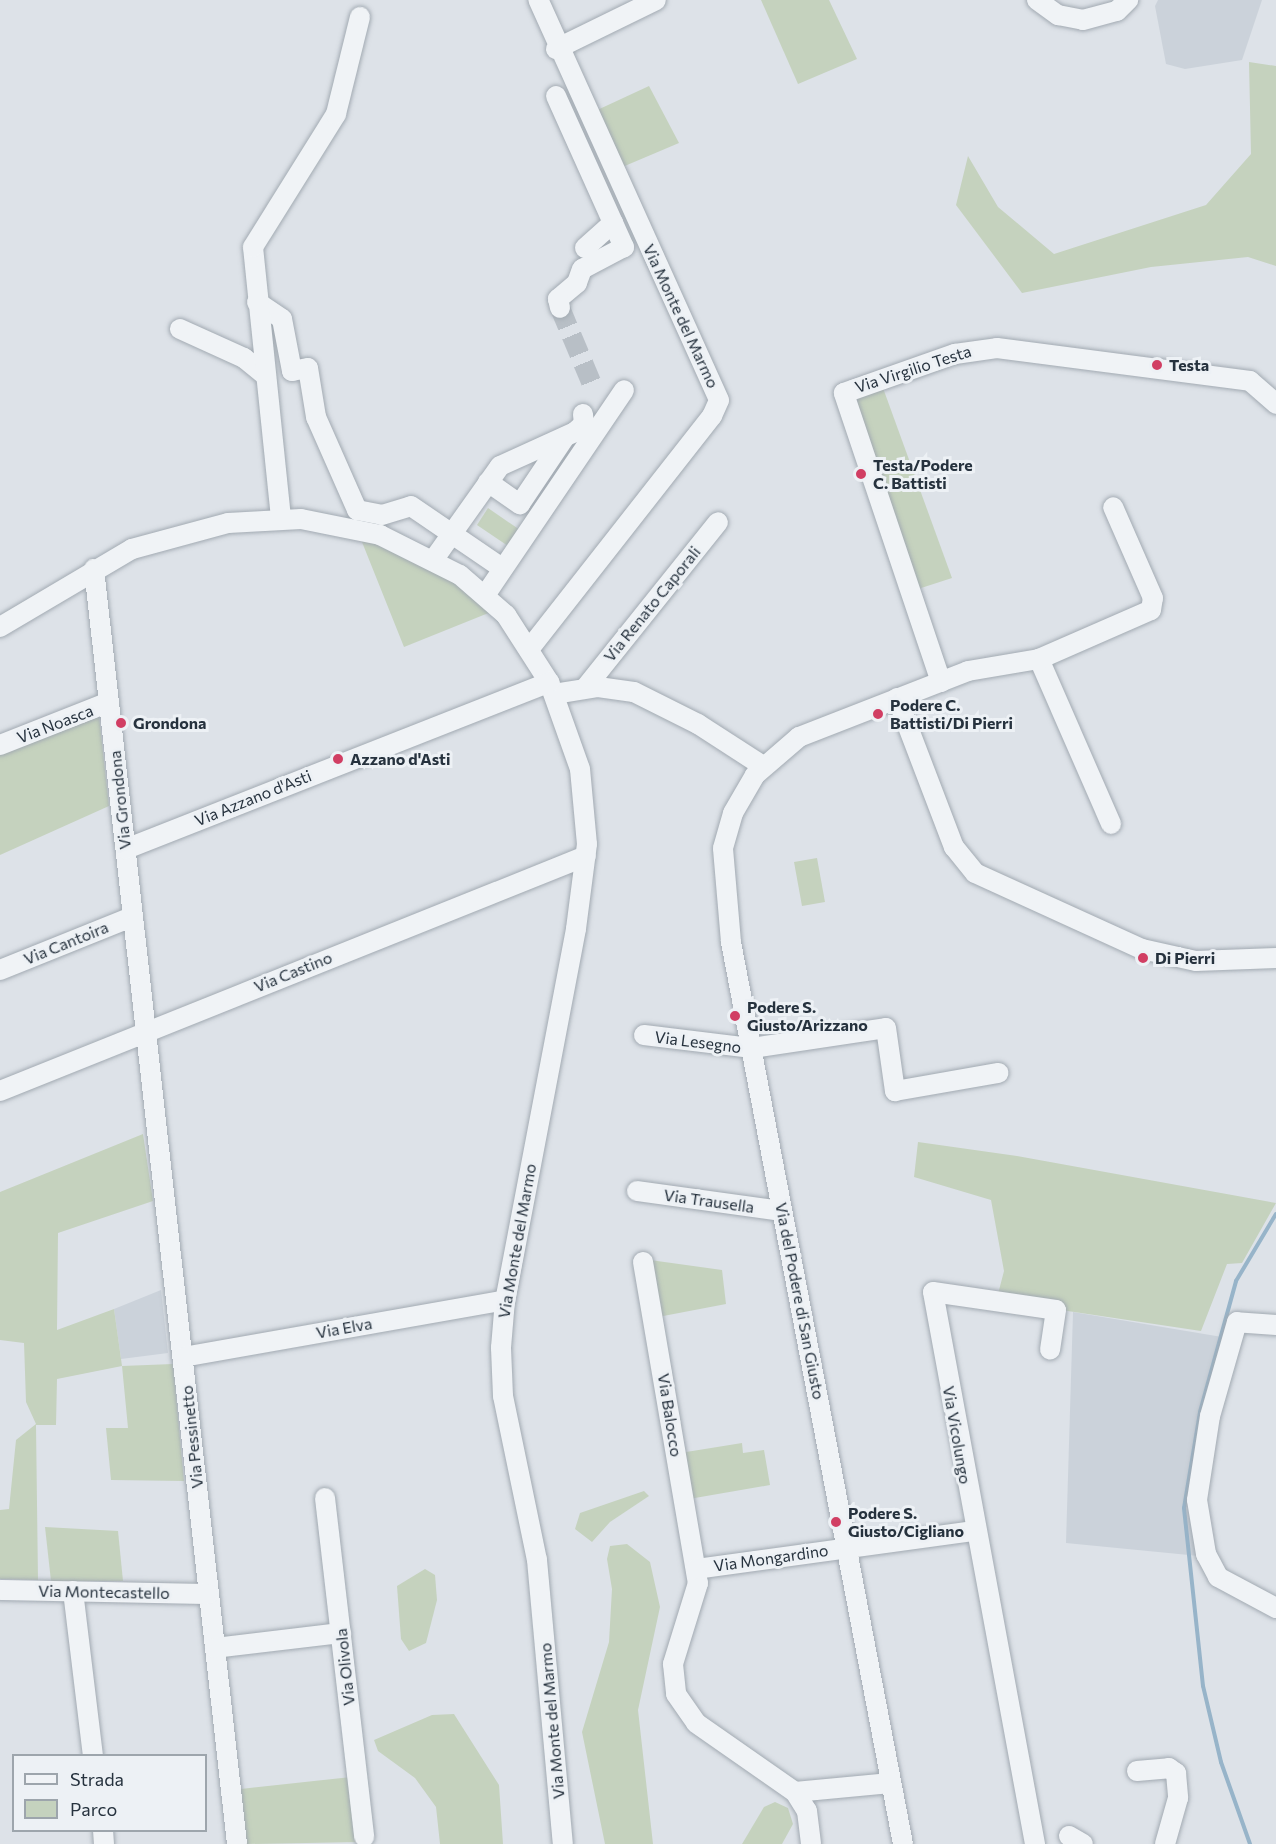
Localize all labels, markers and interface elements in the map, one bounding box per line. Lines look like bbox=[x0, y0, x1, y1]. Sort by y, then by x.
street label: Via Monte del Marmo bbox=[639, 241, 723, 391]
street label: Via Virgilio Testa bbox=[852, 341, 974, 397]
place label: Testa bbox=[1169, 355, 1209, 375]
marker: Testa bbox=[1150, 358, 1164, 372]
place label: Testa/Podere C. Battisti bbox=[873, 455, 973, 493]
marker: Testa/Podere C. Battisti bbox=[854, 467, 868, 481]
street label: Via Renato Caporali bbox=[600, 542, 704, 666]
place label: Podere C. Battisti/Di Pierri bbox=[890, 695, 1013, 733]
street label: Via Noasca bbox=[14, 701, 96, 747]
marker: Podere C. Battisti/Di Pierri bbox=[871, 707, 885, 721]
place label: Grondona bbox=[133, 713, 206, 733]
marker: Grondona bbox=[114, 716, 128, 730]
place label: Azzano d'Asti bbox=[350, 749, 450, 769]
street label: Via Grondona bbox=[105, 750, 135, 850]
marker: Azzano d'Asti bbox=[331, 752, 345, 766]
street label: Via Azzano d'Asti bbox=[192, 766, 314, 830]
street label: Via Cantoira bbox=[21, 917, 111, 969]
street label: Via Castino bbox=[251, 948, 335, 996]
place label: Di Pierri bbox=[1155, 948, 1215, 968]
marker: Di Pierri bbox=[1136, 951, 1150, 965]
place label: Podere S. Giusto/Arizzano bbox=[747, 997, 868, 1035]
marker: Podere S. Giusto/Arizzano bbox=[728, 1009, 742, 1023]
street label: Via Lesegno bbox=[654, 1027, 742, 1057]
street label: Via Monte del Marmo bbox=[494, 1162, 540, 1320]
street label: Via Trausella bbox=[663, 1185, 755, 1217]
street label: Via del Podere di San Giusto bbox=[771, 1201, 829, 1401]
street label: Via Elva bbox=[315, 1314, 373, 1342]
street label: Via Balocco bbox=[654, 1372, 686, 1458]
street label: Via Vicolungo bbox=[939, 1384, 975, 1486]
street label: Via Pessinetto bbox=[177, 1385, 207, 1489]
place label: Podere S. Giusto/Cigliano bbox=[848, 1503, 964, 1541]
marker: Podere S. Giusto/Cigliano bbox=[829, 1515, 843, 1529]
street label: Via Mongardino bbox=[712, 1540, 830, 1576]
street label: Via Montecastello bbox=[38, 1581, 170, 1603]
street label: Via Olivola bbox=[331, 1627, 359, 1707]
street label: Via Monte del Marmo bbox=[536, 1642, 568, 1800]
legend bbox=[12, 1754, 207, 1832]
text: Strada bbox=[70, 1768, 124, 1790]
text: Parco bbox=[70, 1798, 117, 1820]

